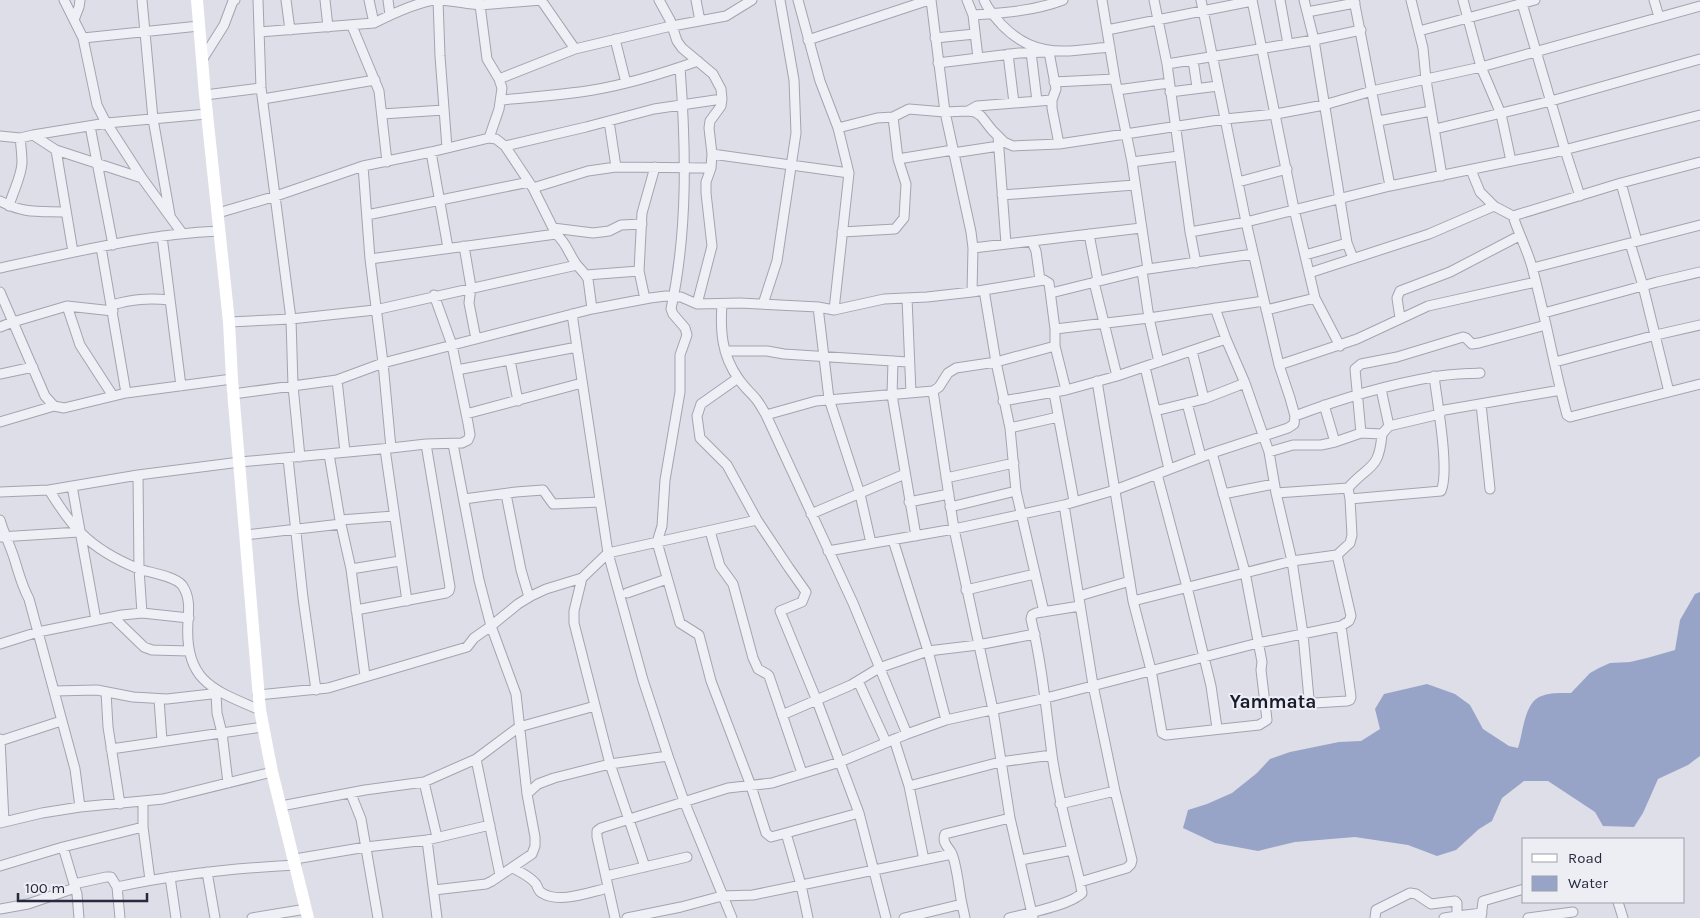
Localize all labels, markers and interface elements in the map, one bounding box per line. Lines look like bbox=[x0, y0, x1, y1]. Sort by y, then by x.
district label: Yammata bbox=[1230, 691, 1316, 713]
legend bbox=[1522, 838, 1685, 903]
text: Road bbox=[1568, 849, 1603, 867]
scale bar bbox=[18, 870, 146, 902]
text: Water bbox=[1568, 874, 1609, 892]
text: 100 m bbox=[25, 879, 65, 897]

